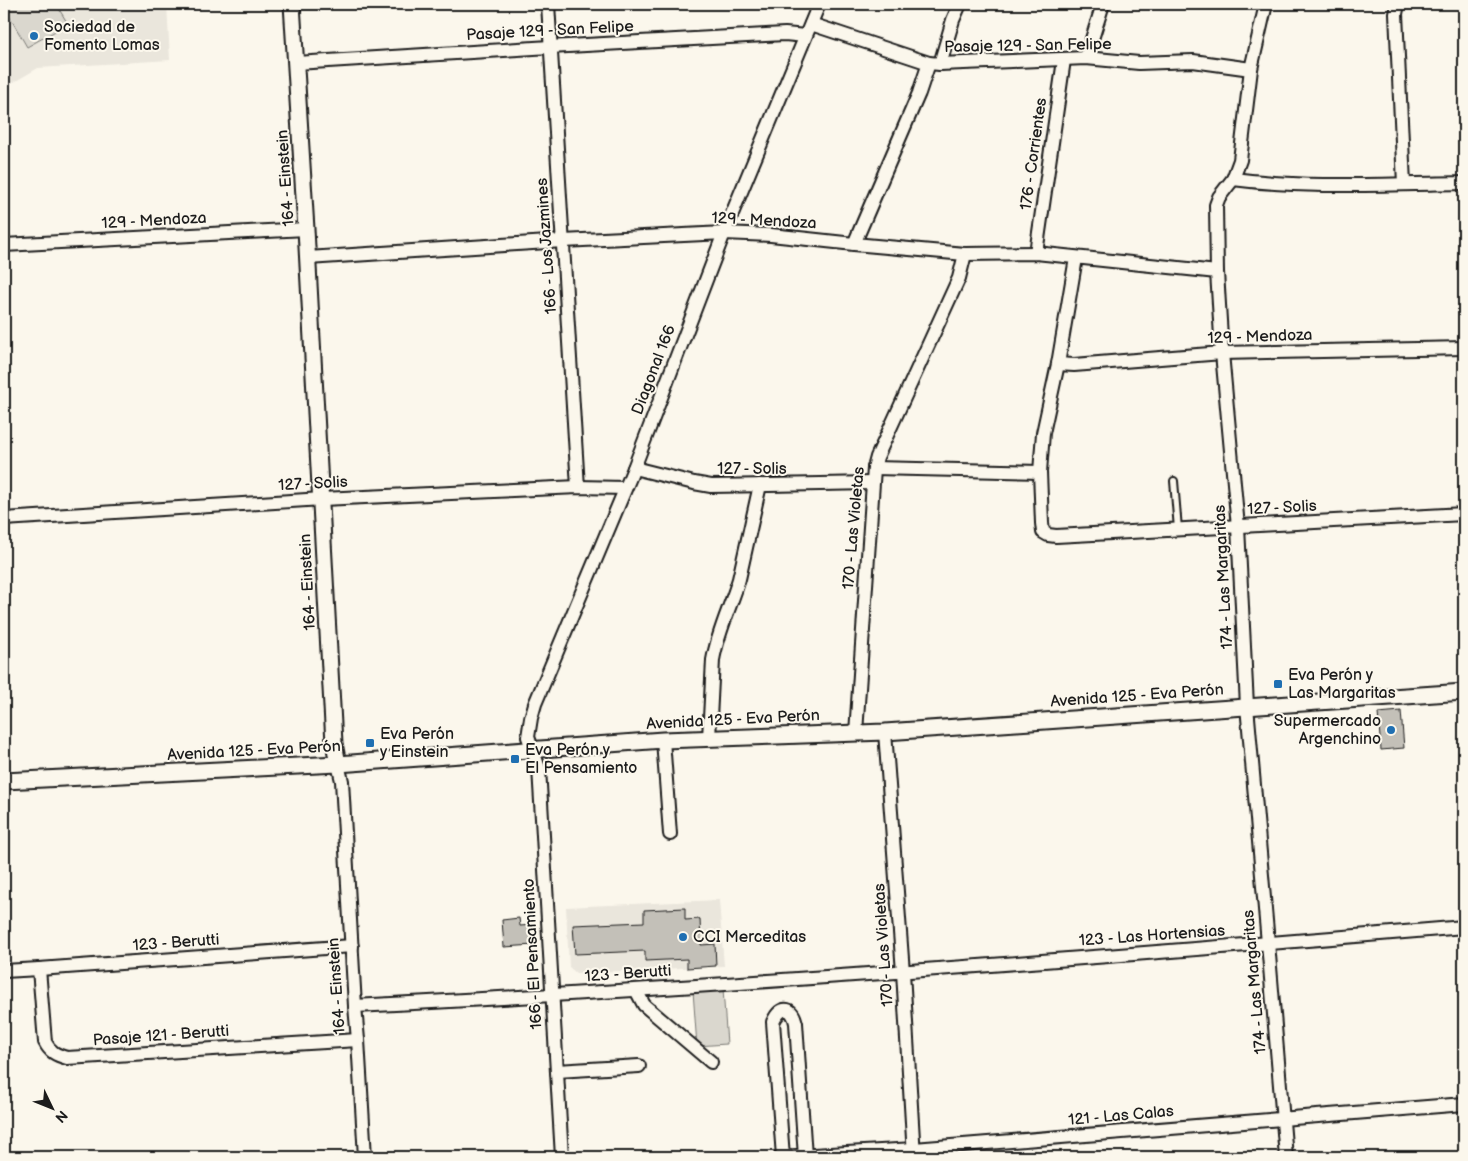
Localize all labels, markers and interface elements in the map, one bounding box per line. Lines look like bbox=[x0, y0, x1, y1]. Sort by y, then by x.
street label: Pasaje 129 - San Felipe bbox=[466, 17, 635, 45]
place label: Sociedad de Fomento Lomas bbox=[44, 18, 160, 55]
marker: Sociedad de Fomento Lomas bbox=[28, 30, 40, 42]
street label: Pasaje 129 - San Felipe bbox=[944, 35, 1112, 57]
street label: 176 - Corrientes bbox=[1017, 97, 1051, 211]
street label: 164 - Einstein bbox=[273, 129, 299, 227]
street label: 166 - Los Jazmines bbox=[533, 177, 561, 315]
street label: 129 - Mendoza bbox=[101, 209, 207, 233]
street label: 129 - Mendoza bbox=[711, 209, 817, 233]
street label: Diagonal 166 bbox=[628, 322, 680, 418]
street label: 129 - Mendoza bbox=[1207, 326, 1313, 348]
street label: 127 - Solis bbox=[717, 460, 787, 479]
street label: 170 - Las Violetas bbox=[839, 466, 869, 590]
street label: 127 - Solis bbox=[278, 473, 348, 495]
street label: 127 - Solis bbox=[1247, 497, 1317, 519]
street label: 174 - Las Margaritas bbox=[1211, 504, 1237, 650]
street label: 164 - Einstein bbox=[296, 533, 320, 631]
place label: Eva Perón y Las Margaritas bbox=[1288, 666, 1396, 703]
marker: Eva Perón y Las Margaritas bbox=[1272, 678, 1284, 690]
street label: Avenida 125 - Eva Perón bbox=[1050, 680, 1224, 712]
street label: Avenida 125 - Eva Perón bbox=[646, 706, 820, 734]
place label: Supermercado Argenchino bbox=[1274, 712, 1381, 749]
marker: Supermercado Argenchino bbox=[1385, 724, 1397, 736]
place label: Eva Perón y Einstein bbox=[379, 725, 454, 762]
street label: Avenida 125 - Eva Perón bbox=[167, 737, 341, 765]
marker: Eva Perón y Einstein bbox=[364, 737, 376, 749]
place label: Eva Perón y El Pensamiento bbox=[525, 741, 637, 778]
marker: Eva Perón y El Pensamiento bbox=[509, 753, 521, 765]
street label: 166 - El Pensamiento bbox=[520, 878, 546, 1030]
street label: 170 - Las Violetas bbox=[870, 883, 898, 1007]
street label: 174 - Las Margaritas bbox=[1239, 909, 1271, 1055]
street label: 123 - Las Hortensias bbox=[1078, 921, 1226, 951]
place label: CCI Merceditas bbox=[693, 928, 806, 947]
street label: 123 - Berutti bbox=[132, 930, 220, 956]
marker: CCI Merceditas bbox=[677, 931, 689, 943]
street label: 164 - Einstein bbox=[324, 937, 350, 1035]
street label: 123 - Berutti bbox=[584, 961, 672, 987]
street label: Pasaje 121 - Berutti bbox=[92, 1022, 230, 1050]
north arrow bbox=[28, 1084, 78, 1134]
street label: 121 - Las Calas bbox=[1068, 1102, 1175, 1130]
text: N bbox=[51, 1107, 71, 1126]

